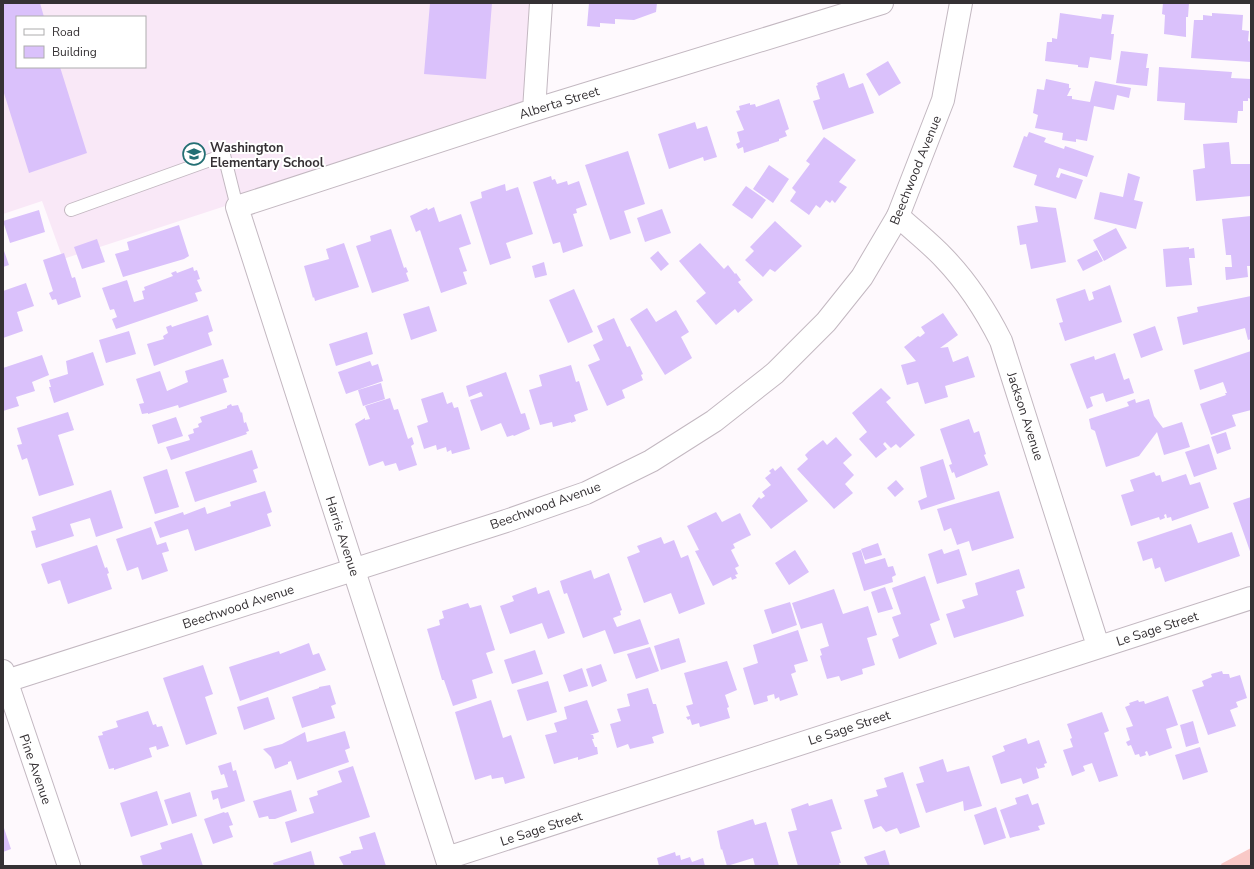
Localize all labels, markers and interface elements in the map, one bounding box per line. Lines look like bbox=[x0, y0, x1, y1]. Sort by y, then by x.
legend bbox=[16, 16, 146, 68]
text: Road bbox=[52, 24, 80, 40]
text: Building bbox=[52, 44, 97, 60]
street label: Alberta Street bbox=[517, 82, 602, 124]
street label: Beechwood Avenue bbox=[886, 113, 946, 228]
place label: Washington Elementary School bbox=[210, 139, 325, 172]
school or university icon: Washington Elementary School bbox=[181, 141, 207, 167]
street label: Jackson Avenue bbox=[1002, 369, 1048, 463]
street label: Beechwood Avenue bbox=[488, 478, 603, 534]
street label: Harris Avenue bbox=[321, 494, 363, 579]
street label: Beechwood Avenue bbox=[180, 580, 297, 633]
street label: Le Sage Street bbox=[1114, 607, 1201, 651]
street label: Le Sage Street bbox=[806, 706, 893, 750]
street label: Pine Avenue bbox=[15, 732, 55, 807]
street label: Le Sage Street bbox=[498, 807, 585, 851]

